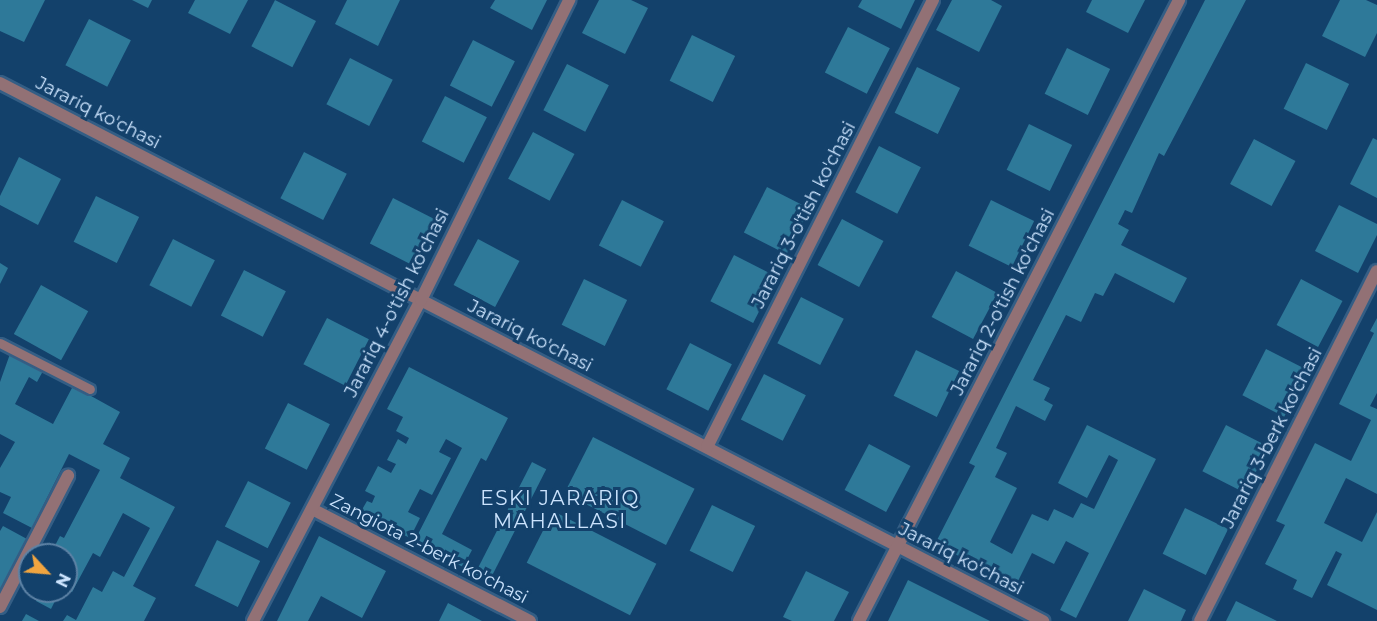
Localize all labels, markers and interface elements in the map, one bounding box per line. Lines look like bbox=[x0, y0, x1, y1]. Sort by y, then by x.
street label: Jarariq ko'chasi bbox=[32, 72, 164, 154]
street label: Jarariq 3-o'tish ko'chasi bbox=[748, 118, 860, 312]
street label: Jarariq 4-o'tish ko'chasi bbox=[340, 205, 454, 401]
street label: Jarariq 2-o'tish ko'chasi bbox=[947, 205, 1059, 399]
street label: Jarariq ko'chasi bbox=[464, 295, 596, 377]
street label: Jarariq 3-berk ko'chasi bbox=[1217, 344, 1327, 532]
district label: ESKI JARARIQ MAHALLASI bbox=[480, 487, 640, 534]
street label: Zangiota 2-berk ko'chasi bbox=[327, 490, 531, 608]
street label: Jarariq ko'chasi bbox=[895, 518, 1027, 600]
north arrow bbox=[18, 543, 78, 603]
text: N bbox=[51, 570, 74, 590]

